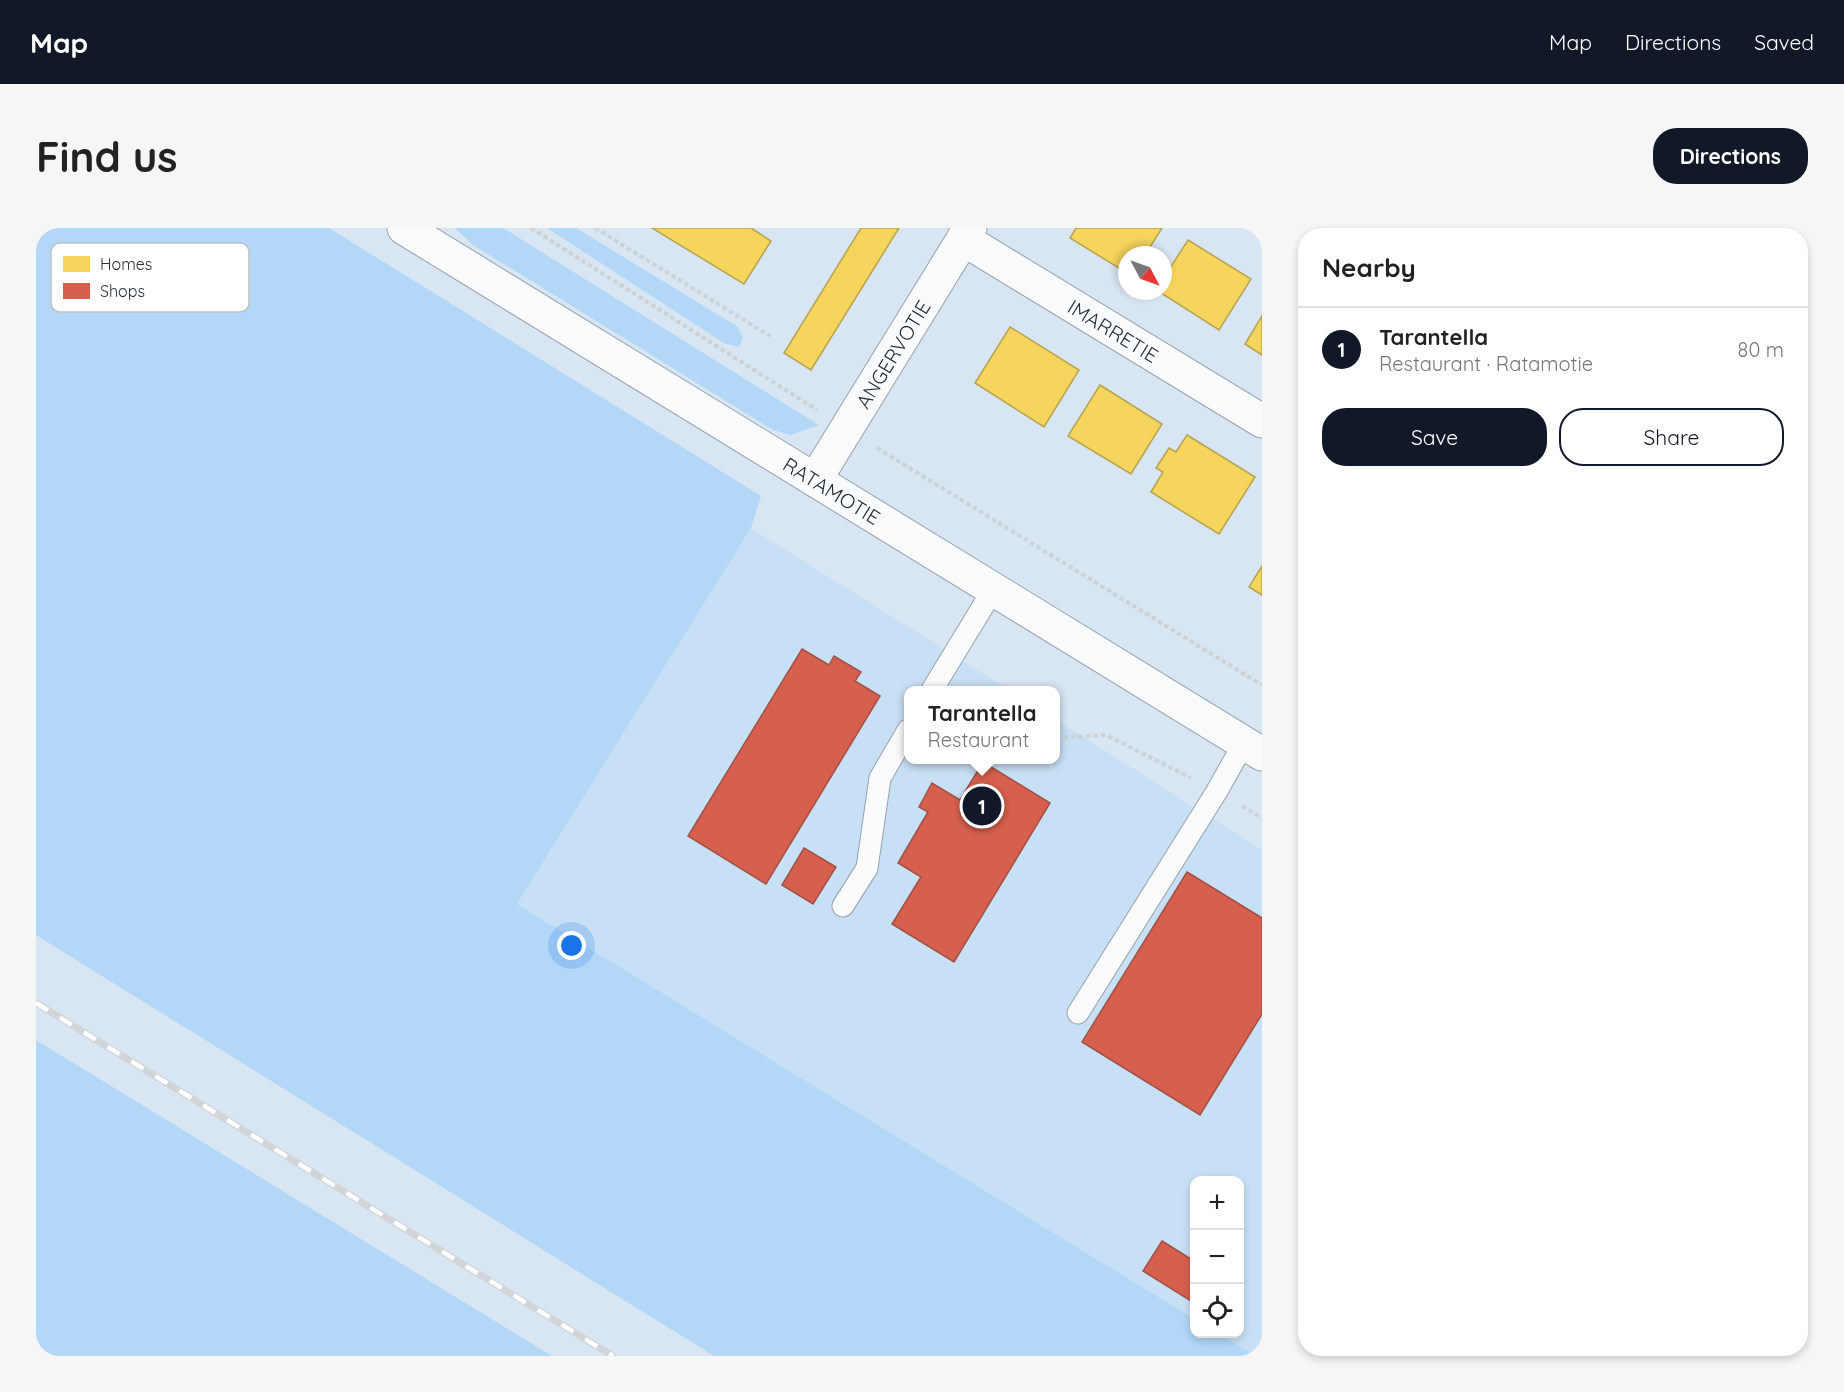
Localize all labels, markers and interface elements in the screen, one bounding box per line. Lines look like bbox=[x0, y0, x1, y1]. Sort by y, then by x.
text: Map bbox=[30, 25, 88, 60]
text: Map bbox=[1549, 29, 1592, 55]
text: Directions bbox=[1625, 29, 1721, 55]
text: Saved bbox=[1754, 29, 1814, 55]
button: Directions bbox=[1653, 128, 1808, 184]
text: Find us bbox=[36, 130, 178, 183]
legend bbox=[51, 243, 249, 312]
north arrow bbox=[1118, 246, 1172, 300]
text: Nearby bbox=[1322, 251, 1416, 284]
text: Homes bbox=[100, 254, 152, 274]
text: Shops bbox=[100, 281, 145, 301]
street label: IMARRETIE bbox=[1064, 294, 1163, 367]
street label: ANGERVOTIE bbox=[850, 295, 935, 413]
text: Tarantella bbox=[1379, 323, 1488, 351]
text: 1 bbox=[1338, 337, 1345, 362]
text: 80 m bbox=[1738, 337, 1784, 362]
text: Restaurant · Ratamotie bbox=[1379, 351, 1593, 376]
button: Save bbox=[1322, 408, 1547, 466]
button: Share bbox=[1559, 408, 1784, 466]
street label: RATAMOTIE bbox=[779, 451, 885, 530]
popup bbox=[904, 686, 1060, 764]
text: Tarantella bbox=[927, 699, 1037, 727]
text: Restaurant bbox=[927, 727, 1029, 752]
pin: 1 bbox=[962, 784, 1002, 828]
your location bbox=[557, 931, 586, 960]
map controls bbox=[1190, 1176, 1244, 1338]
button: + bbox=[1190, 1176, 1244, 1230]
button: − bbox=[1190, 1230, 1244, 1284]
button: locate bbox=[1190, 1284, 1244, 1338]

